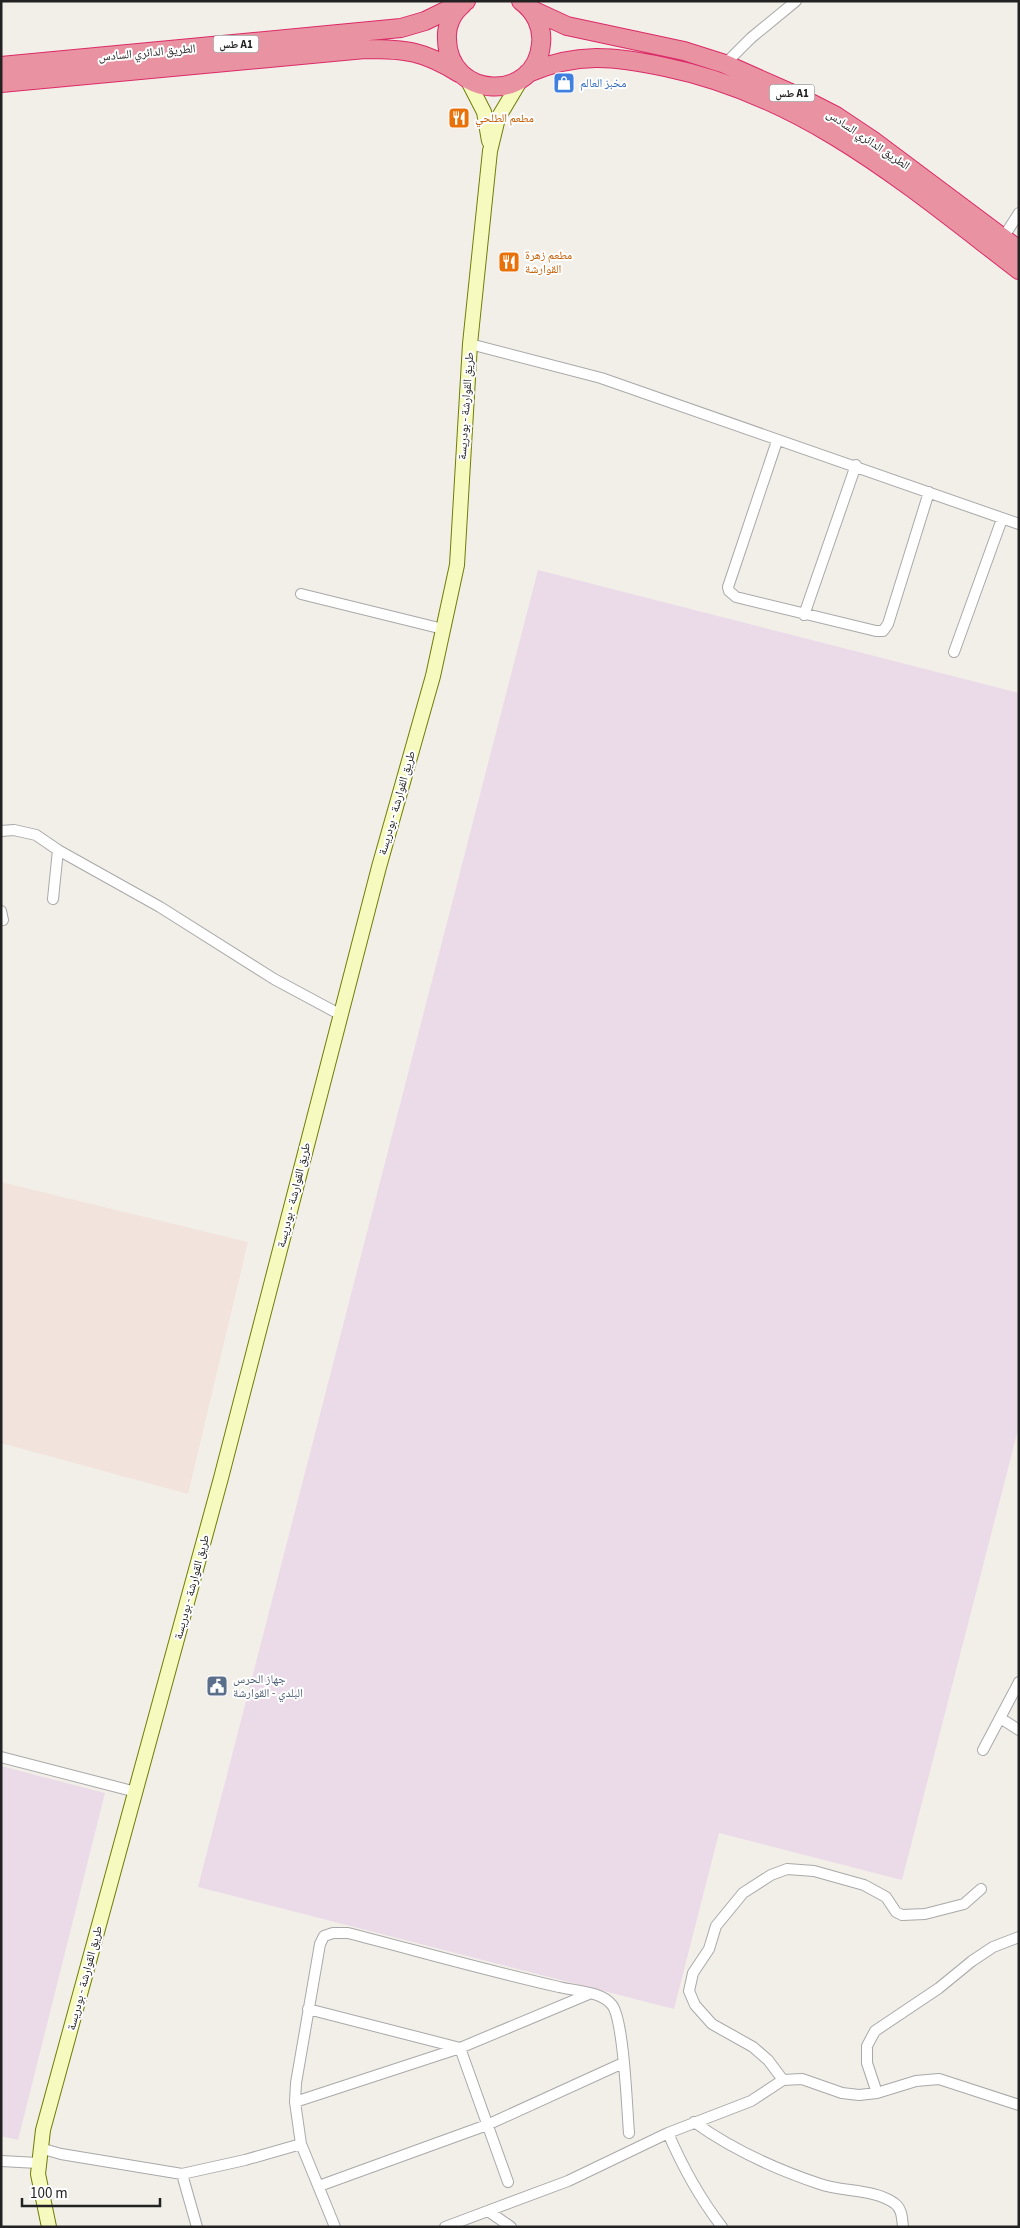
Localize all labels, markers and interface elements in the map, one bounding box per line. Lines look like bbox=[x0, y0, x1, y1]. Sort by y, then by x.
road number: طس A1 bbox=[214, 36, 258, 52]
street label: الطريق الدائري السادس bbox=[98, 40, 197, 67]
shop icon: مخبز العالم bbox=[552, 71, 576, 95]
place label: مخبز العالم bbox=[580, 75, 627, 92]
road number: طس A1 bbox=[770, 85, 814, 102]
restaurant icon: مطعم الطلحي bbox=[447, 106, 471, 130]
street label: الطريق الدائري السادس bbox=[822, 106, 913, 175]
place label: مطعم الطلحي bbox=[475, 110, 534, 128]
place label: مطعم زهرة القوارشة bbox=[525, 247, 572, 278]
restaurant icon: مطعم زهرة القوارشة bbox=[497, 250, 521, 274]
street label: طريق القوارشة - بودريسة bbox=[454, 351, 478, 460]
street label: طريق القوارشة - بودريسة bbox=[374, 749, 420, 857]
street label: طريق القوارشة - بودريسة bbox=[273, 1140, 315, 1249]
street label: طريق القوارشة - بودريسة bbox=[170, 1533, 214, 1641]
place label: جهاز الحرس البلدي - القوارشة bbox=[233, 1671, 303, 1703]
public building icon: جهاز الحرس البلدي - القوارشة bbox=[205, 1674, 229, 1698]
street label: طريق القوارشة - بودريسة bbox=[63, 1924, 107, 2032]
scale bar bbox=[22, 2176, 160, 2208]
text: 100 m bbox=[30, 2183, 68, 2204]

